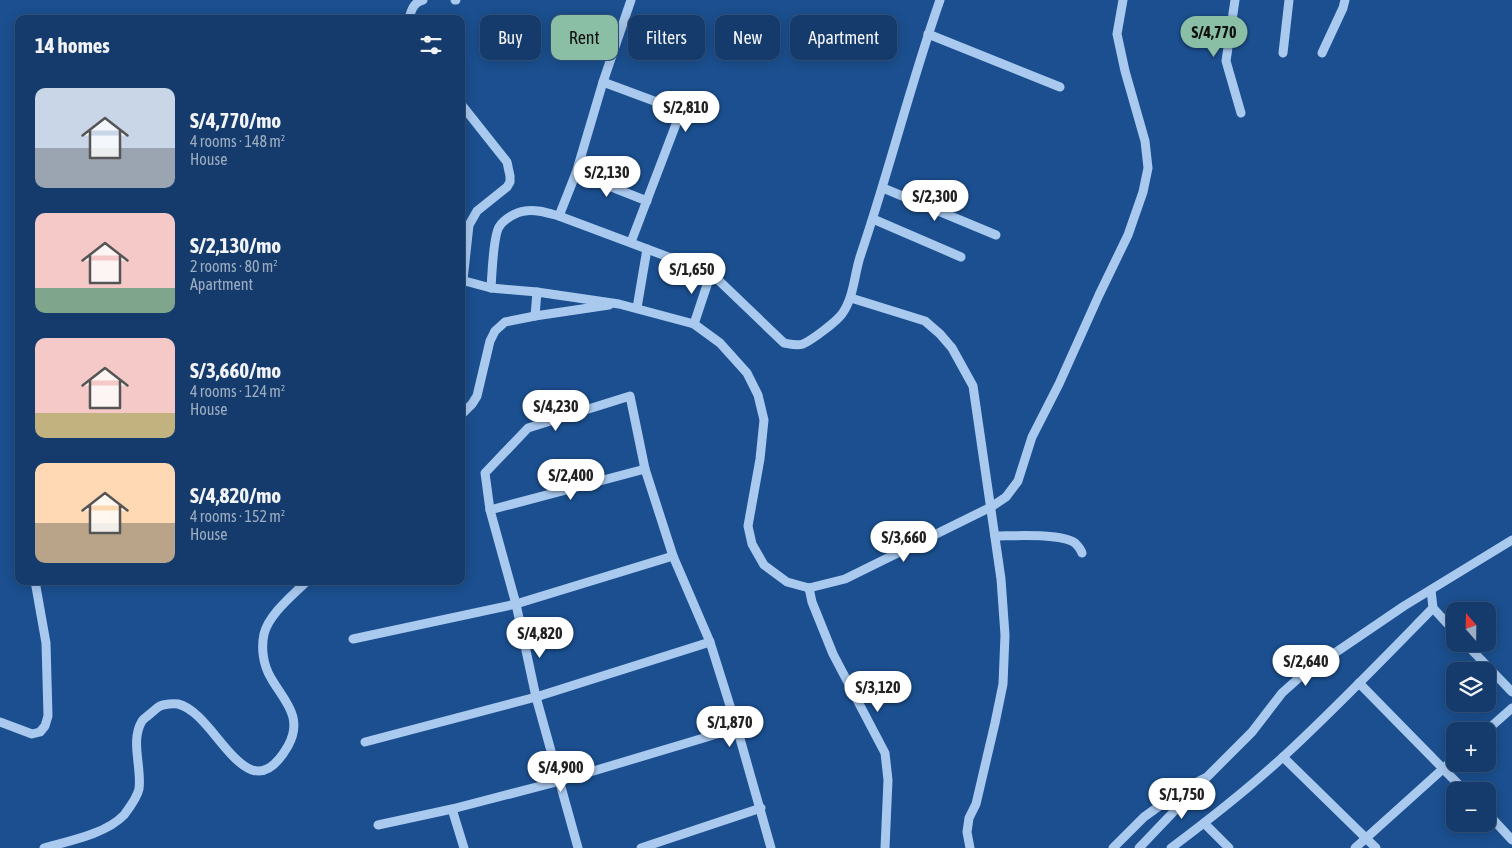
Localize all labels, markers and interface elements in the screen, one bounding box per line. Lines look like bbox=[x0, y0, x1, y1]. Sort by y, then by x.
chip: Buy bbox=[480, 15, 541, 60]
chip: Rent bbox=[551, 15, 618, 60]
chip: Filters bbox=[628, 15, 705, 60]
chip: New bbox=[715, 15, 780, 60]
chip: Apartment bbox=[790, 15, 897, 60]
pin: S/4,770 bbox=[1168, 15, 1260, 58]
text: S/4,770 bbox=[1191, 23, 1237, 41]
icon: filters bbox=[417, 31, 445, 59]
text: 14 homes bbox=[35, 33, 110, 57]
pin: S/2,810 bbox=[640, 90, 732, 133]
text: S/2,810 bbox=[663, 98, 709, 116]
icon: home bbox=[75, 108, 135, 168]
text: S/4,770/mo bbox=[190, 108, 281, 132]
text: 4 rooms · 148 m² bbox=[190, 132, 285, 150]
text: House bbox=[190, 150, 227, 168]
pin: S/2,130 bbox=[561, 156, 653, 198]
text: S/2,130 bbox=[584, 163, 630, 181]
pin: S/2,300 bbox=[889, 180, 981, 222]
text: S/2,300 bbox=[912, 187, 958, 205]
icon: home bbox=[75, 233, 135, 293]
text: S/2,130/mo bbox=[190, 233, 281, 257]
pin: S/1,650 bbox=[646, 252, 738, 295]
text: 2 rooms · 80 m² bbox=[190, 257, 278, 275]
text: S/1,650 bbox=[669, 260, 715, 278]
text: Apartment bbox=[190, 275, 253, 293]
icon: home bbox=[75, 358, 135, 418]
text: S/3,660/mo bbox=[190, 358, 281, 382]
text: 4 rooms · 124 m² bbox=[190, 382, 285, 400]
pin: S/4,230 bbox=[510, 390, 602, 432]
text: S/4,230 bbox=[533, 397, 579, 415]
text: House bbox=[190, 400, 227, 418]
pin: S/2,400 bbox=[525, 458, 617, 501]
text: S/2,400 bbox=[548, 466, 594, 484]
icon: home bbox=[75, 483, 135, 543]
text: S/4,820/mo bbox=[190, 483, 281, 507]
text: 4 rooms · 152 m² bbox=[190, 507, 285, 525]
pin: S/3,660 bbox=[858, 520, 950, 563]
text: House bbox=[190, 525, 227, 543]
text: S/3,660 bbox=[881, 528, 927, 546]
north arrow bbox=[1446, 602, 1496, 652]
map controls bbox=[1446, 602, 1496, 832]
pin: S/4,820 bbox=[494, 616, 586, 659]
text: S/4,820 bbox=[517, 624, 563, 642]
pin: S/2,640 bbox=[1260, 644, 1352, 687]
text: S/2,640 bbox=[1283, 652, 1329, 670]
button: layers bbox=[1446, 662, 1496, 712]
pin: S/3,120 bbox=[832, 670, 924, 713]
text: S/3,120 bbox=[855, 678, 901, 696]
pin: S/1,870 bbox=[684, 706, 776, 748]
text: S/1,870 bbox=[707, 713, 753, 731]
button: + bbox=[1446, 722, 1496, 772]
pin: S/4,900 bbox=[515, 750, 607, 793]
text: S/4,900 bbox=[538, 758, 584, 776]
pin: S/1,750 bbox=[1136, 778, 1228, 820]
button: − bbox=[1446, 782, 1496, 832]
text: S/1,750 bbox=[1159, 785, 1205, 803]

